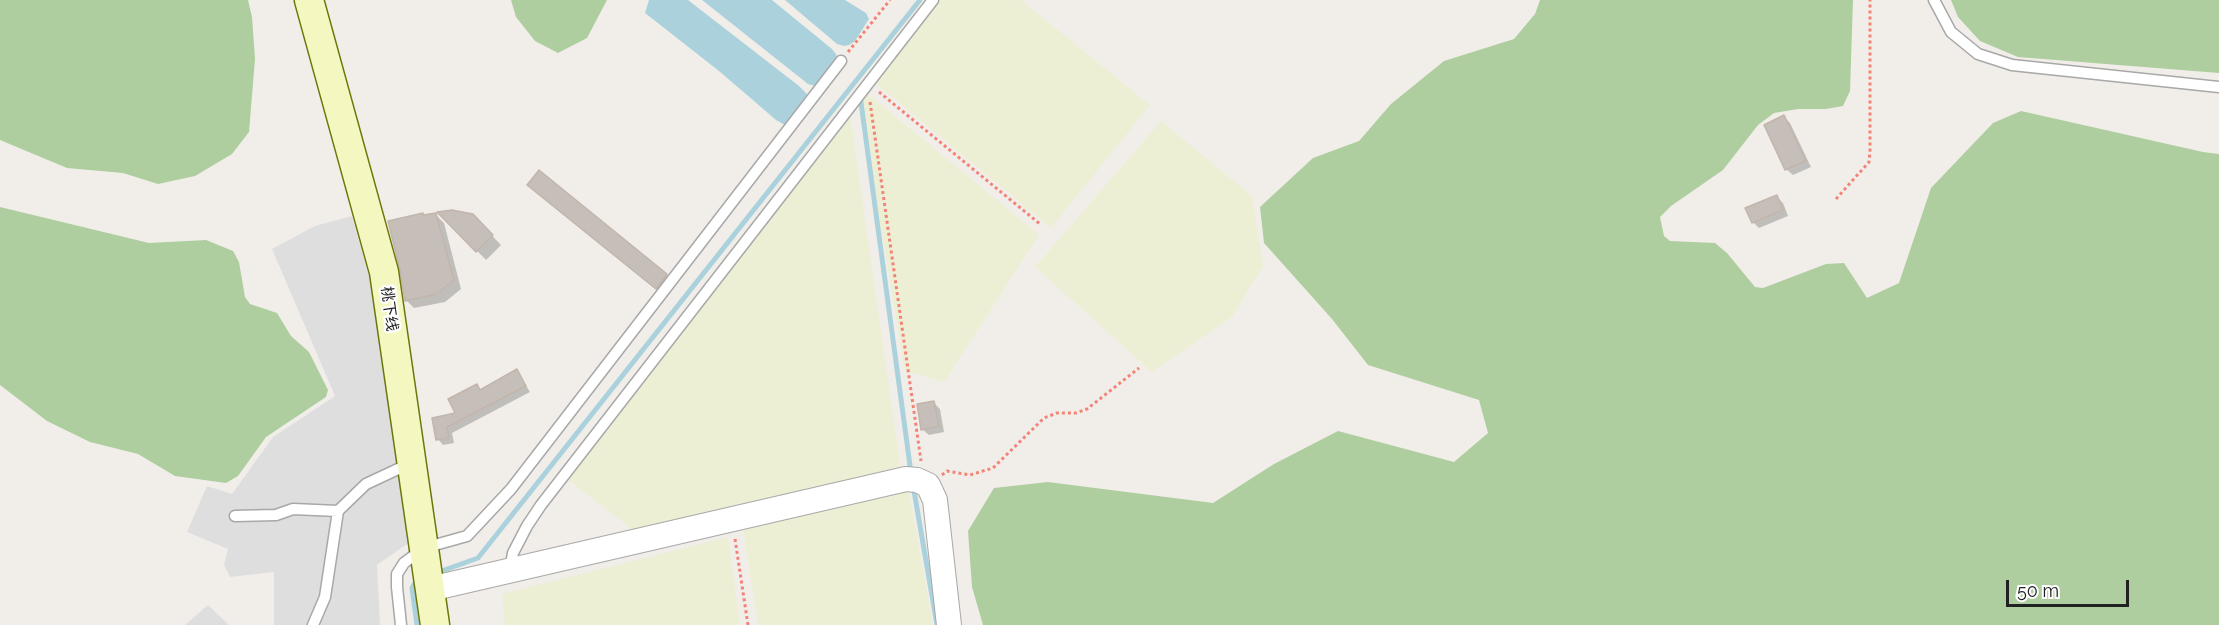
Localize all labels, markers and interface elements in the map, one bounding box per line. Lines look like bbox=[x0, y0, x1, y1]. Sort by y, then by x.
street label: 桃下线 bbox=[377, 285, 401, 333]
scale bar bbox=[2009, 568, 2132, 606]
text: 50 m bbox=[2017, 580, 2059, 601]

